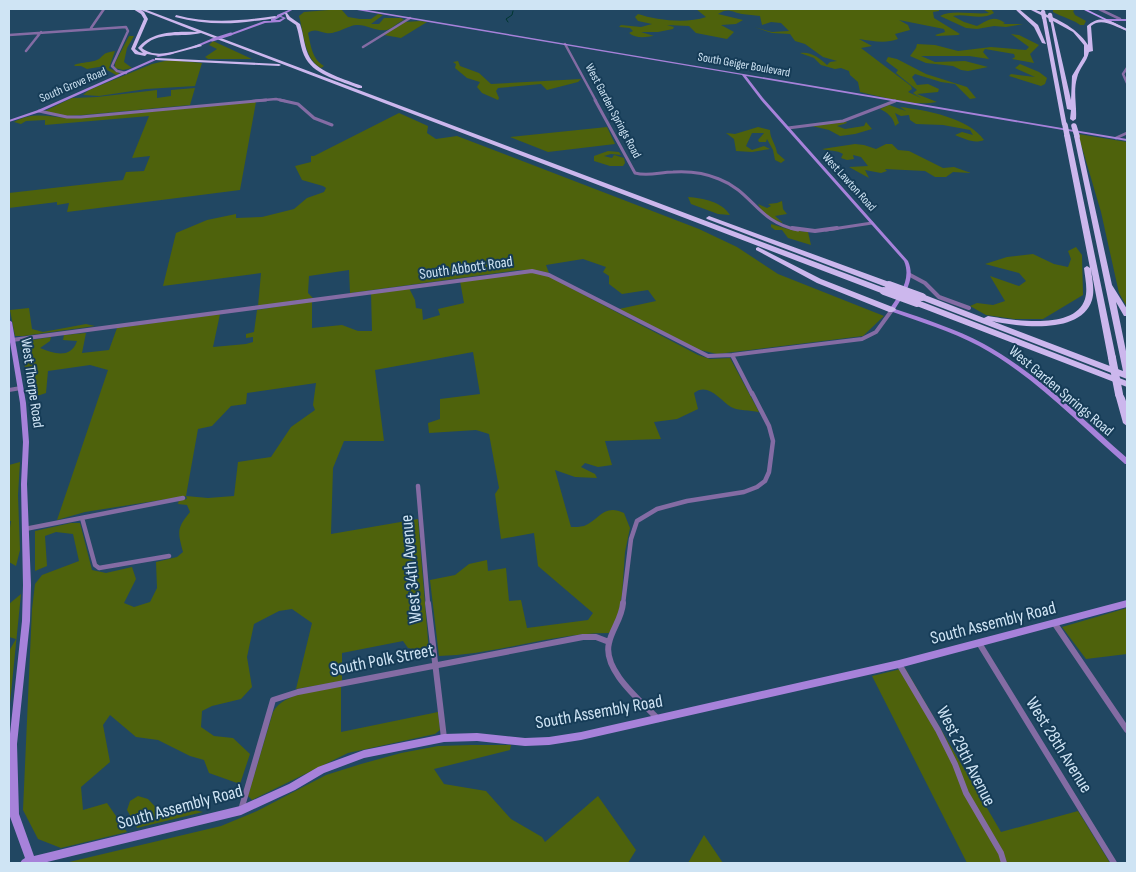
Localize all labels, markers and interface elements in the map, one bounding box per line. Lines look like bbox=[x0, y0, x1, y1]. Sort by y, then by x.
street label: South Geiger Boulevard bbox=[697, 49, 791, 81]
street label: West Garden Springs Road bbox=[582, 61, 644, 161]
street label: South Grove Road bbox=[37, 64, 109, 106]
street label: West Lawton Road bbox=[819, 150, 879, 214]
street label: South Abbott Road bbox=[418, 252, 514, 284]
street label: West Thorpe Road bbox=[16, 337, 48, 429]
street label: West Garden Springs Road bbox=[1005, 342, 1117, 440]
street label: West 34th Avenue bbox=[396, 514, 426, 624]
street label: South Assembly Road bbox=[928, 597, 1058, 649]
street label: South Polk Street bbox=[329, 640, 436, 680]
street label: South Assembly Road bbox=[534, 690, 664, 734]
street label: West 28th Avenue bbox=[1021, 693, 1097, 797]
street label: West 29th Avenue bbox=[932, 703, 1000, 809]
street label: South Assembly Road bbox=[115, 780, 245, 834]

